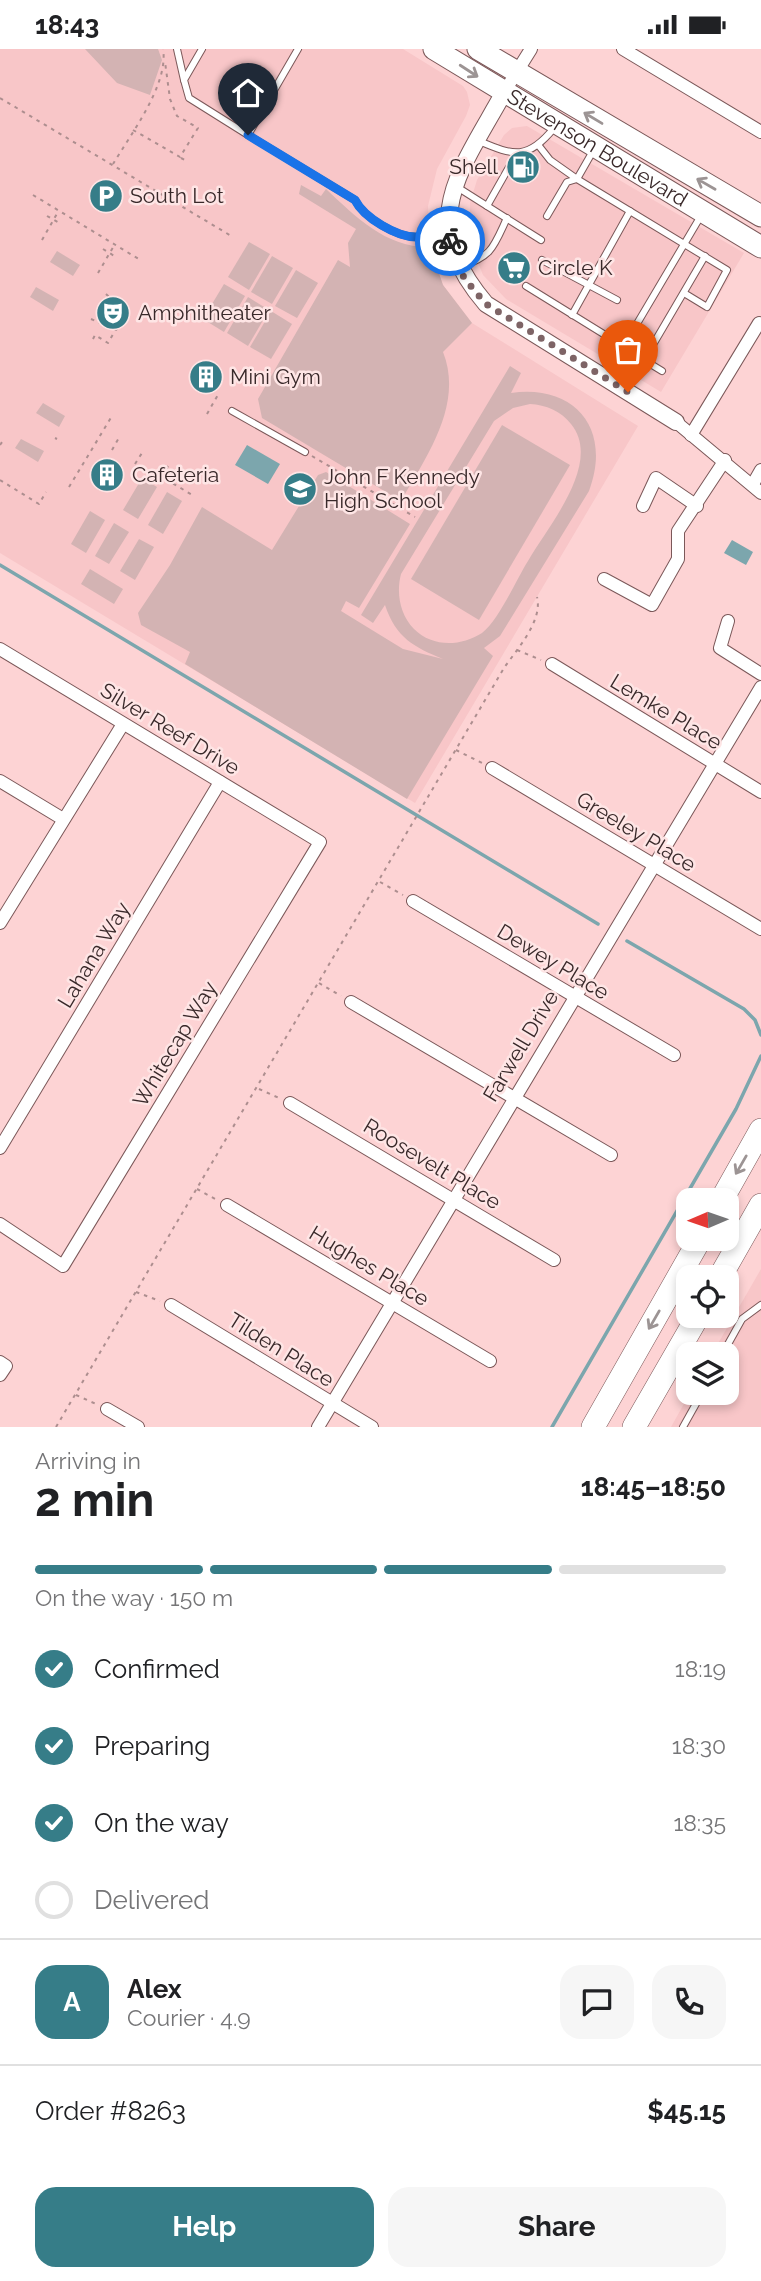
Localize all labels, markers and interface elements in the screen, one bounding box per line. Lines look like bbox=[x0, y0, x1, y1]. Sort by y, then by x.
text: 18:43 bbox=[35, 10, 99, 40]
pin bbox=[218, 63, 278, 135]
one-way arrow bbox=[458, 65, 478, 79]
icon: home bbox=[229, 74, 267, 112]
street label: Stevenson Boulevard bbox=[503, 83, 692, 212]
one-way arrow bbox=[584, 111, 604, 125]
fuel station icon: Shell bbox=[504, 148, 542, 186]
place label: Shell bbox=[449, 154, 498, 179]
parking icon: South Lot bbox=[87, 177, 125, 215]
one-way arrow bbox=[696, 177, 716, 191]
place label: South Lot bbox=[130, 183, 224, 208]
courier bbox=[415, 206, 485, 276]
icon: bike bbox=[431, 222, 469, 260]
supermarket icon: Circle K bbox=[495, 249, 533, 287]
place label: Circle K bbox=[538, 255, 613, 280]
theatre icon: Amphitheater bbox=[94, 294, 132, 332]
place label: Amphitheater bbox=[138, 300, 271, 325]
pin bbox=[598, 320, 658, 392]
icon: bag bbox=[609, 331, 647, 369]
building icon: Mini Gym bbox=[187, 358, 225, 396]
place label: Mini Gym bbox=[230, 364, 321, 389]
building icon: Cafeteria bbox=[88, 456, 126, 494]
place label: Cafeteria bbox=[132, 462, 219, 487]
place label: John F Kennedy High School bbox=[324, 464, 480, 513]
school or university icon: John F Kennedy High School bbox=[281, 470, 319, 508]
street label: Lemke Place bbox=[606, 668, 727, 755]
street label: Silver Reef Drive bbox=[96, 677, 244, 780]
street label: Greeley Place bbox=[572, 786, 700, 877]
street label: Lahana Way bbox=[52, 897, 135, 1012]
street label: Dewey Place bbox=[493, 918, 614, 1005]
street label: Whitecap Way bbox=[127, 976, 222, 1111]
street label: Farwell Drive bbox=[478, 986, 564, 1106]
street label: Roosevelt Place bbox=[359, 1113, 505, 1214]
one-way arrow bbox=[734, 1155, 748, 1175]
north arrow bbox=[676, 1188, 738, 1251]
map controls bbox=[676, 1188, 739, 1405]
street label: Hughes Place bbox=[305, 1220, 434, 1311]
button: locate bbox=[676, 1265, 739, 1328]
street label: Tilden Place bbox=[224, 1307, 339, 1392]
one-way arrow bbox=[647, 1309, 661, 1329]
button: layers bbox=[676, 1342, 739, 1405]
text: Arriving in bbox=[35, 1447, 141, 1474]
text: 18:45–18:50 bbox=[581, 1472, 726, 1502]
text: 2 min bbox=[35, 1473, 154, 1527]
text: On the way · 150 m bbox=[35, 1584, 233, 1611]
icon: check bbox=[35, 1650, 73, 1688]
text: Confirmed bbox=[94, 1654, 220, 1684]
text: 18:19 bbox=[675, 1655, 726, 1682]
icon: check bbox=[35, 1727, 73, 1765]
text: Preparing bbox=[94, 1731, 210, 1761]
text: 18:30 bbox=[672, 1732, 726, 1759]
icon: check bbox=[35, 1804, 73, 1842]
text: On the way bbox=[94, 1808, 229, 1838]
text: 18:35 bbox=[673, 1809, 726, 1836]
text: Delivered bbox=[94, 1885, 209, 1915]
button: chat bbox=[560, 1965, 634, 2039]
button: phone bbox=[652, 1965, 726, 2039]
text: Alex bbox=[127, 1974, 182, 2004]
text: A bbox=[63, 1987, 81, 2017]
text: Courier · 4.9 bbox=[127, 2004, 251, 2031]
text: Order #8263 bbox=[35, 2096, 186, 2126]
text: $45.15 bbox=[647, 2096, 726, 2126]
button: Help bbox=[35, 2187, 374, 2267]
button: Share bbox=[388, 2187, 726, 2267]

